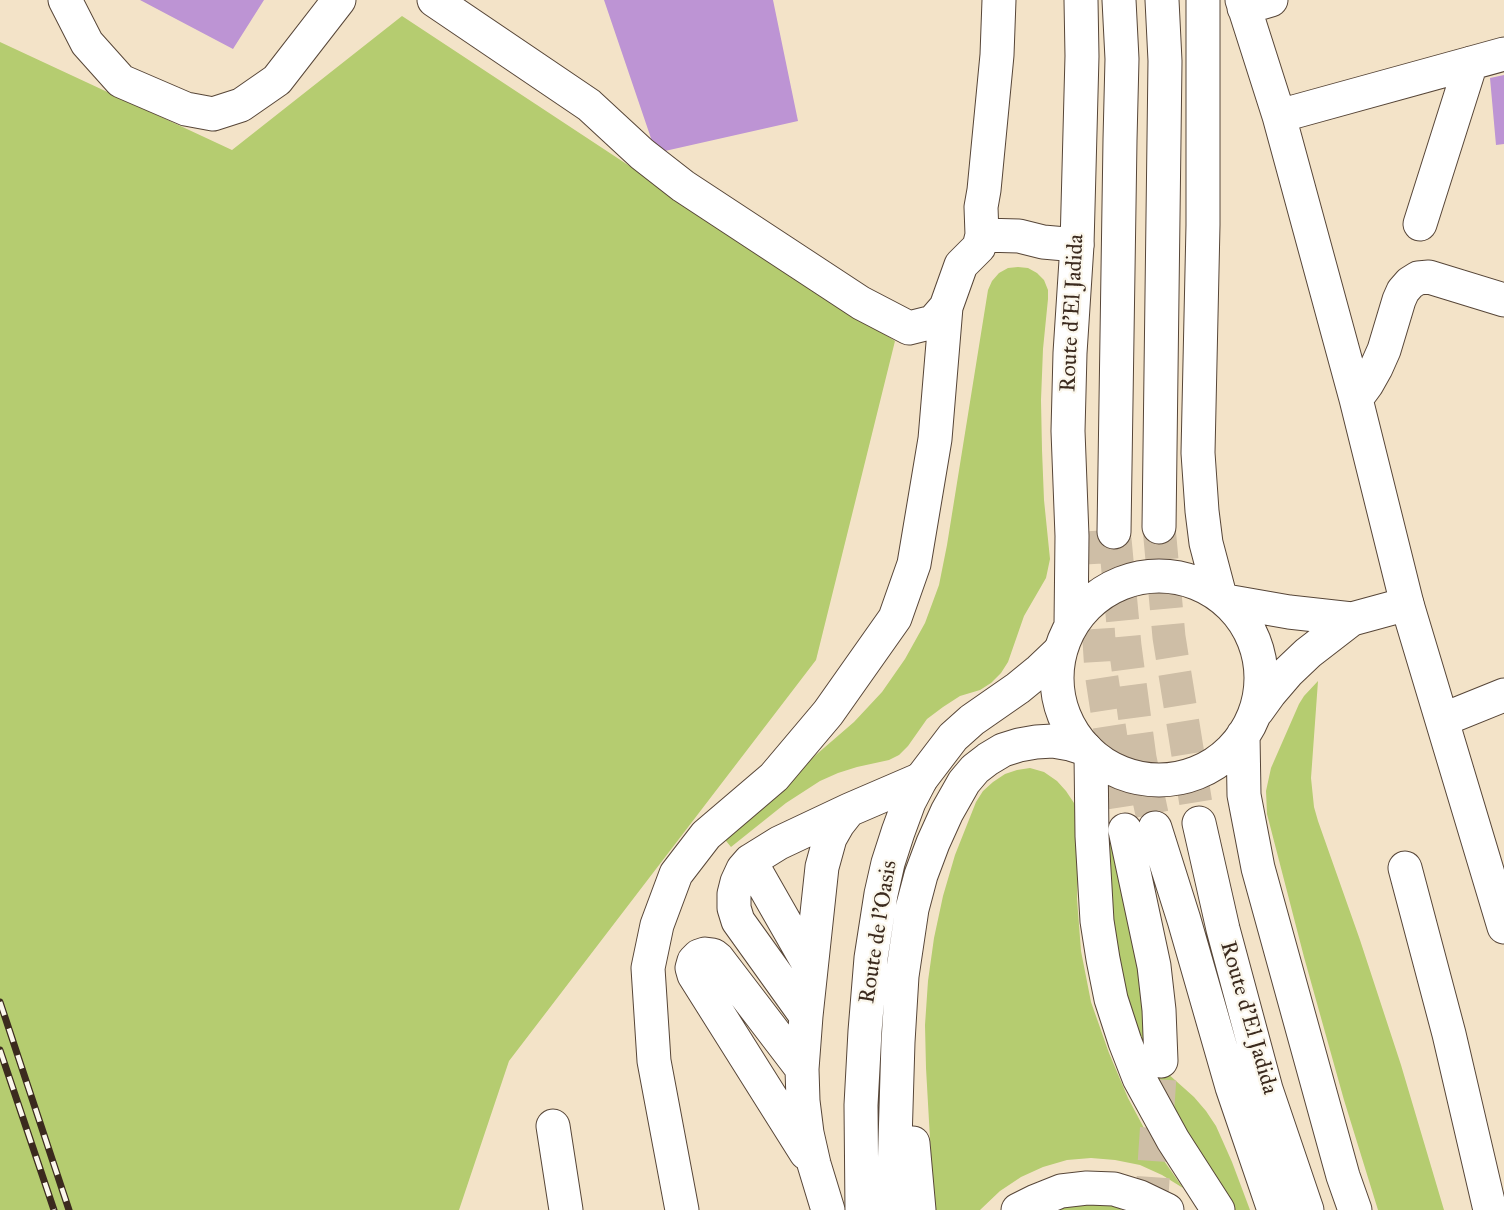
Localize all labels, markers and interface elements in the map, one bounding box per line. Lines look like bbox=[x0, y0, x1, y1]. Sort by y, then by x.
street label: Route d'El Jadida bbox=[1056, 233, 1090, 393]
street label: Route de l'Oasis bbox=[855, 859, 903, 1005]
street label: Route d'El Jadida bbox=[1214, 938, 1282, 1098]

